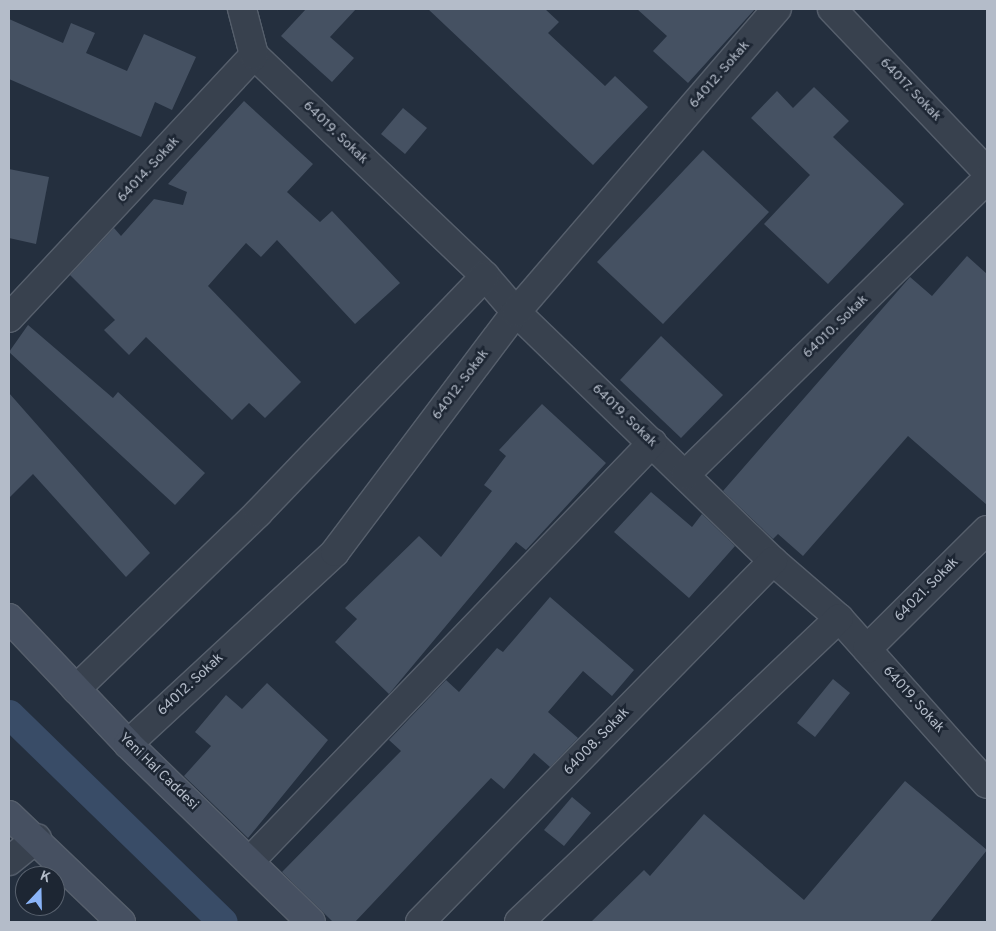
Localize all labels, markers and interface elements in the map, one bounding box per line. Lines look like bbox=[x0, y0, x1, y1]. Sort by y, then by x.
street label: 64012. Sokak bbox=[686, 38, 754, 112]
street label: 64017. Sokak bbox=[876, 55, 944, 125]
street label: 64019. Sokak bbox=[299, 98, 371, 168]
street label: 64014. Sokak bbox=[114, 134, 184, 206]
street label: 64010. Sokak bbox=[800, 292, 872, 362]
street label: 64012. Sokak bbox=[429, 346, 493, 424]
street label: 64019. Sokak bbox=[588, 381, 660, 451]
street label: 64021. Sokak bbox=[891, 554, 963, 626]
street label: 64012. Sokak bbox=[155, 650, 227, 720]
street label: 64019. Sokak bbox=[879, 663, 947, 737]
street label: 64008. Sokak bbox=[561, 705, 633, 779]
street label: Yeni Hal Caddesi bbox=[115, 730, 201, 814]
north arrow bbox=[15, 866, 65, 916]
text: K bbox=[38, 868, 53, 887]

